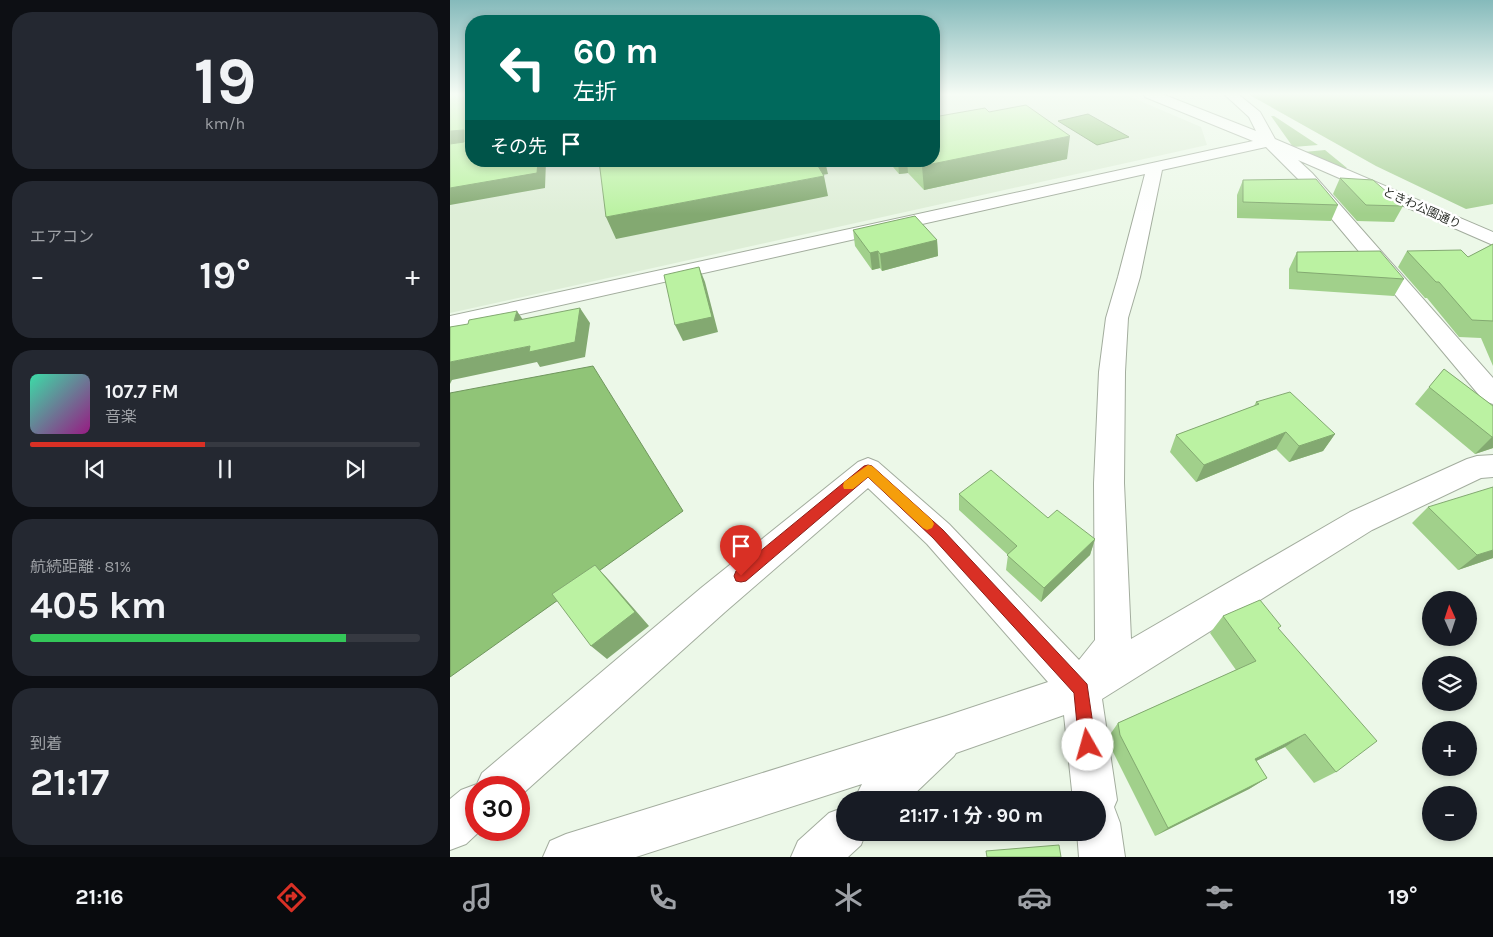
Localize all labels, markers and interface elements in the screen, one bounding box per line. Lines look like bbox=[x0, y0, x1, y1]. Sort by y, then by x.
text: 60 m bbox=[573, 31, 658, 72]
icon: left bbox=[490, 35, 555, 100]
text: 19 bbox=[194, 43, 256, 119]
text: 左折 bbox=[573, 79, 617, 105]
text: km/h bbox=[205, 114, 245, 133]
icon: arrive bbox=[557, 130, 585, 158]
text: その先 bbox=[490, 136, 547, 158]
street label: ときわ公園通り bbox=[1381, 185, 1463, 231]
text: エアコン bbox=[30, 227, 94, 246]
text: 19° bbox=[199, 253, 251, 298]
text: − bbox=[30, 259, 45, 292]
text: + bbox=[405, 259, 420, 292]
text: 107.7 FM bbox=[105, 381, 179, 403]
text: 音楽 bbox=[105, 407, 137, 426]
icon: previous bbox=[81, 455, 109, 483]
icon: pause bbox=[211, 455, 239, 483]
icon: next bbox=[341, 455, 369, 483]
pin bbox=[720, 525, 762, 576]
icon: arrive bbox=[727, 532, 755, 560]
text: 航続距離 · 81% bbox=[30, 557, 131, 576]
text: 405 km bbox=[30, 583, 167, 628]
north arrow bbox=[1422, 591, 1478, 646]
map controls bbox=[1422, 591, 1477, 841]
button: layers bbox=[1422, 656, 1477, 711]
position arrow bbox=[1061, 718, 1113, 770]
button: + bbox=[1422, 721, 1477, 776]
text: 到着 bbox=[30, 734, 62, 753]
text: 21:17 bbox=[30, 760, 109, 805]
speed limit sign: 30 bbox=[465, 776, 530, 841]
button: − bbox=[1422, 786, 1477, 841]
text: 21:17 · 1 分 · 90 m bbox=[899, 805, 1043, 827]
icon: directions bbox=[274, 880, 309, 915]
icon: music bbox=[460, 880, 495, 915]
icon: phone bbox=[645, 880, 680, 915]
icon: climate bbox=[831, 880, 866, 915]
icon: car bbox=[1017, 880, 1052, 915]
icon: filters bbox=[1202, 880, 1237, 915]
text: 21:16 bbox=[75, 884, 124, 910]
text: 19° bbox=[1388, 884, 1418, 910]

